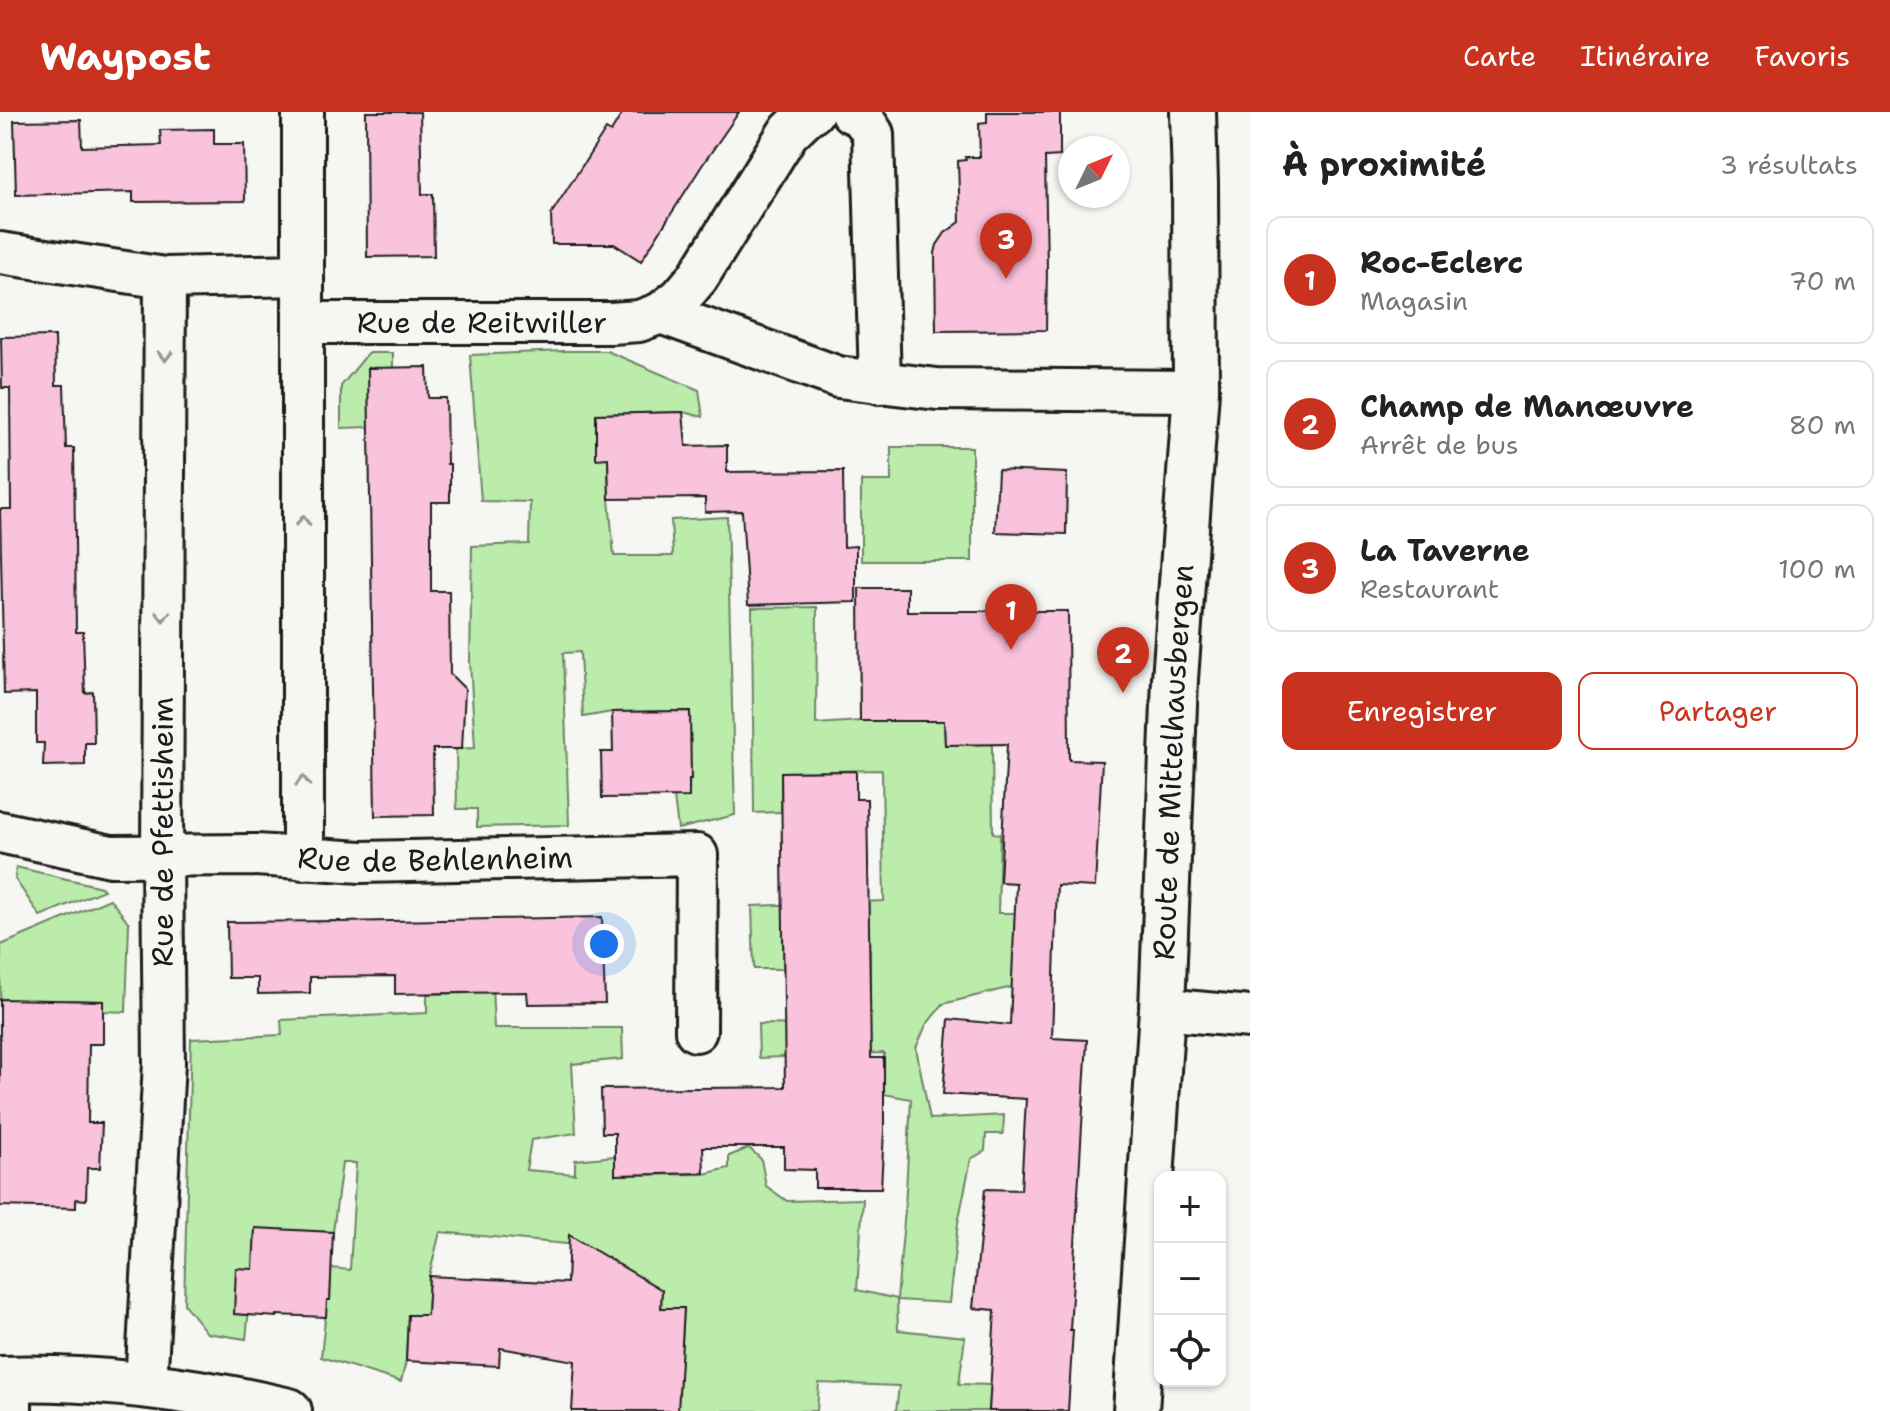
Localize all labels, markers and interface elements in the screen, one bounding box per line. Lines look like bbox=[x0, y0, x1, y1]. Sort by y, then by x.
text: Waypost bbox=[40, 31, 211, 82]
text: Carte bbox=[1463, 37, 1536, 75]
text: Itinéraire bbox=[1580, 37, 1710, 75]
text: Favoris bbox=[1754, 37, 1850, 75]
north arrow bbox=[1058, 136, 1130, 208]
text: À proximité bbox=[1282, 141, 1486, 187]
text: 3 résultats bbox=[1720, 147, 1858, 182]
pin: 3 bbox=[980, 213, 1032, 279]
text: Roc-Eclerc bbox=[1360, 242, 1523, 283]
text: 1 bbox=[1304, 263, 1316, 298]
text: 70 m bbox=[1789, 263, 1856, 298]
text: Magasin bbox=[1360, 283, 1468, 318]
street label: Rue de Reitwiller bbox=[357, 302, 607, 343]
one-way arrow bbox=[156, 350, 174, 363]
text: Champ de Manœuvre bbox=[1360, 386, 1694, 427]
text: 2 bbox=[1301, 407, 1319, 442]
text: 80 m bbox=[1789, 407, 1856, 442]
text: Arrêt de bus bbox=[1360, 427, 1519, 462]
one-way arrow bbox=[294, 514, 312, 527]
text: La Taverne bbox=[1360, 530, 1530, 571]
text: 3 bbox=[1301, 551, 1319, 586]
text: 100 m bbox=[1778, 551, 1856, 586]
street label: Route de Mittelhausbergen bbox=[1143, 563, 1203, 961]
text: Restaurant bbox=[1360, 571, 1499, 606]
pin: 1 bbox=[985, 584, 1037, 650]
one-way arrow bbox=[154, 610, 172, 623]
pin: 2 bbox=[1097, 627, 1149, 693]
button: Enregistrer bbox=[1282, 672, 1562, 750]
button: Partager bbox=[1578, 672, 1858, 750]
street label: Rue de Pfettisheim bbox=[142, 697, 183, 967]
one-way arrow bbox=[294, 774, 312, 787]
street label: Rue de Behlenheim bbox=[296, 837, 573, 882]
your location bbox=[584, 924, 624, 964]
map controls bbox=[1154, 1171, 1226, 1387]
button: + bbox=[1154, 1171, 1226, 1243]
button: − bbox=[1154, 1243, 1226, 1315]
button: locate bbox=[1154, 1315, 1226, 1387]

